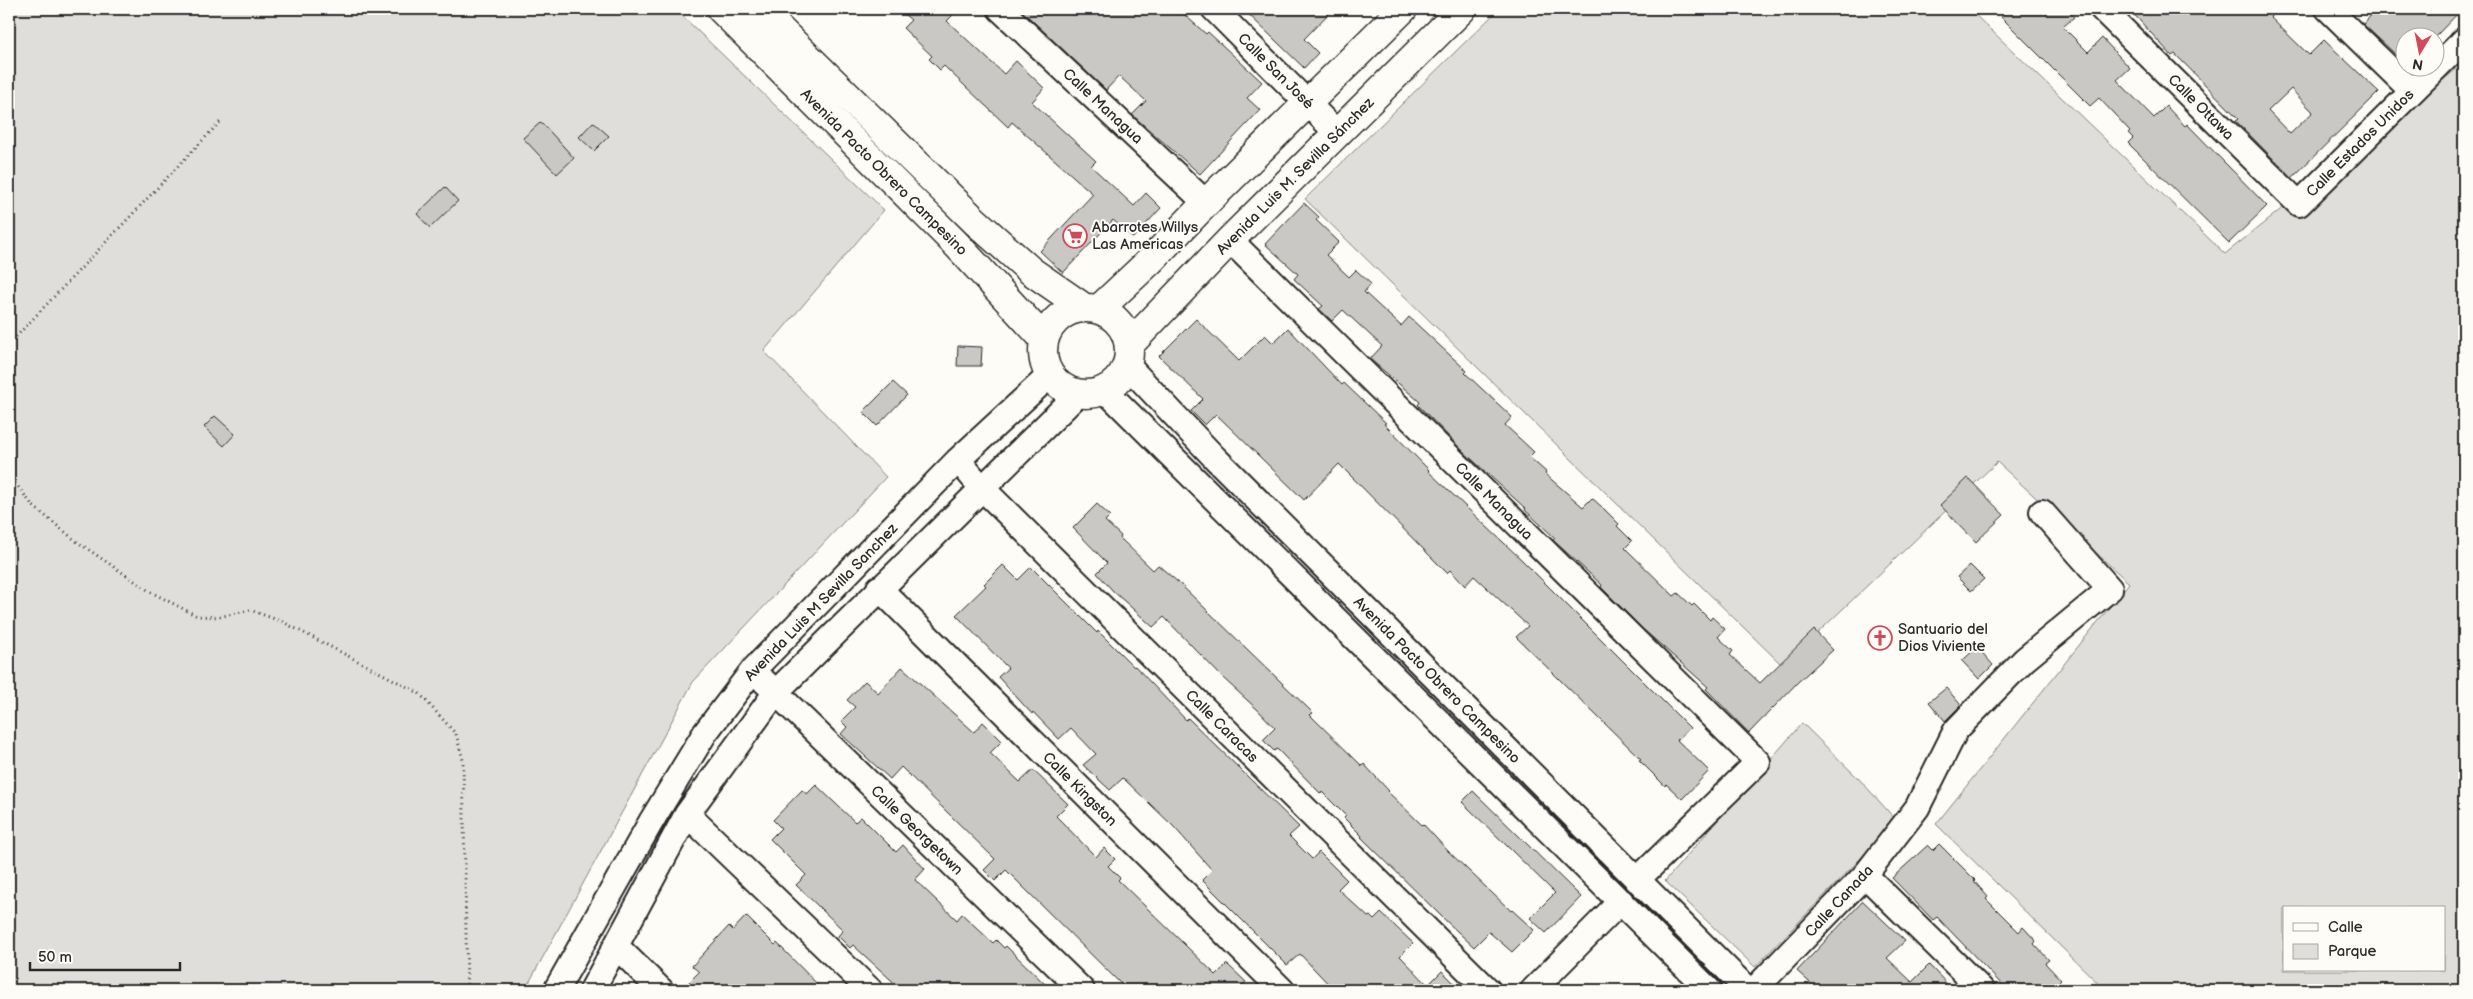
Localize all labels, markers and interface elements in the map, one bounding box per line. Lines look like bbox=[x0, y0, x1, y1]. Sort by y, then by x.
north arrow bbox=[2396, 28, 2446, 78]
street label: Calle San José bbox=[1234, 29, 1318, 113]
text: N bbox=[2411, 55, 2424, 74]
street label: Calle Managua bbox=[1059, 64, 1147, 148]
street label: Calle Ottawa bbox=[2164, 70, 2238, 144]
street label: Avenida Pacto Obrero Campesino bbox=[796, 85, 971, 260]
street label: Calle Estados Unidos bbox=[2302, 85, 2419, 201]
street label: Avenida Luis M. Sevilla Sánchez bbox=[1213, 93, 1379, 259]
place label: Abarrotes Willys Las Americas bbox=[1092, 218, 1199, 254]
supermarket icon: Abarrotes Willys Las Americas bbox=[1062, 223, 1088, 249]
street label: Calle Managua bbox=[1451, 458, 1537, 544]
street label: Avenida Luis M Sevilla Sanchez bbox=[741, 519, 902, 685]
street label: Avenida Pacto Obrero Campesino bbox=[1349, 593, 1524, 768]
place label: Santuario del Dios Viviente bbox=[1898, 620, 1988, 656]
church icon: Santuario del Dios Viviente bbox=[1867, 625, 1893, 651]
street label: Calle Caracas bbox=[1181, 686, 1262, 767]
street label: Calle Kingston bbox=[1038, 748, 1121, 831]
street label: Calle Georgetown bbox=[866, 781, 967, 879]
street label: Calle Canada bbox=[1801, 861, 1878, 941]
legend bbox=[2283, 906, 2446, 972]
text: Calle bbox=[2328, 918, 2363, 937]
scale bar bbox=[30, 939, 180, 971]
text: Parque bbox=[2328, 942, 2377, 961]
text: 50 m bbox=[38, 948, 72, 967]

